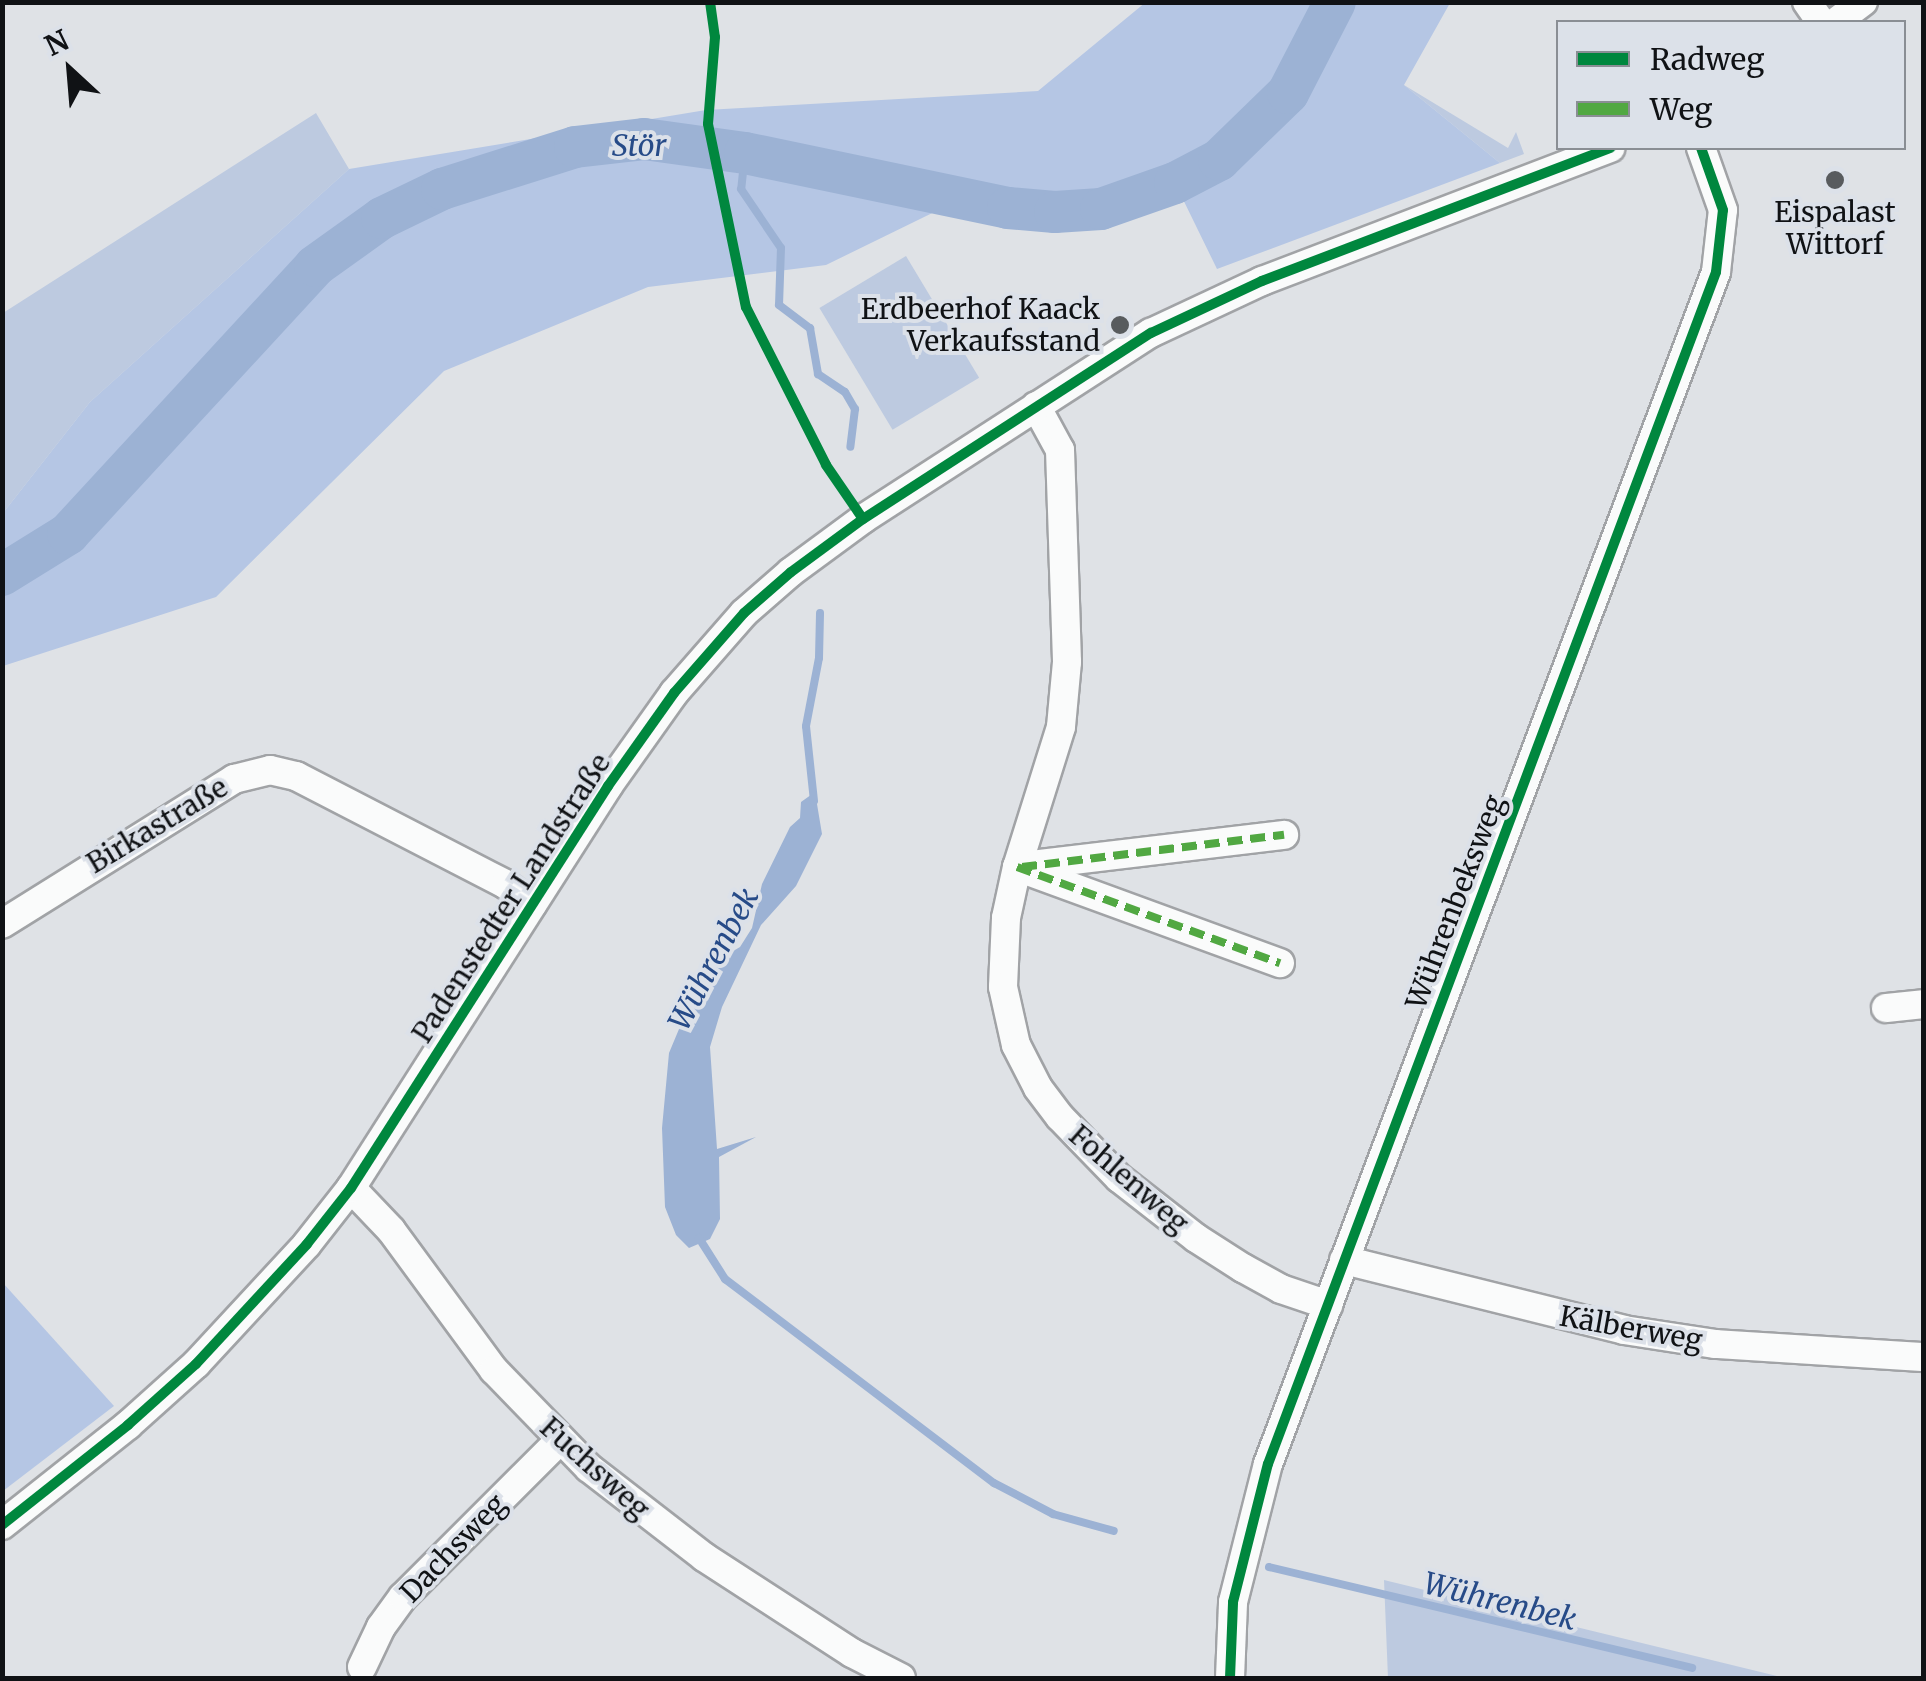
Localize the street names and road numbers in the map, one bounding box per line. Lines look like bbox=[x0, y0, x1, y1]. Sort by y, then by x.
street label: Padenstedter Landstraße bbox=[405, 747, 617, 1049]
street label: Birkastraße bbox=[81, 770, 233, 880]
street label: Wührenbeksweg bbox=[1399, 790, 1511, 1014]
street label: Fohlenweg bbox=[1063, 1118, 1195, 1240]
street label: Kälberweg bbox=[1557, 1299, 1705, 1357]
street label: Fuchsweg bbox=[534, 1410, 656, 1526]
street label: Dachsweg bbox=[393, 1487, 513, 1609]

